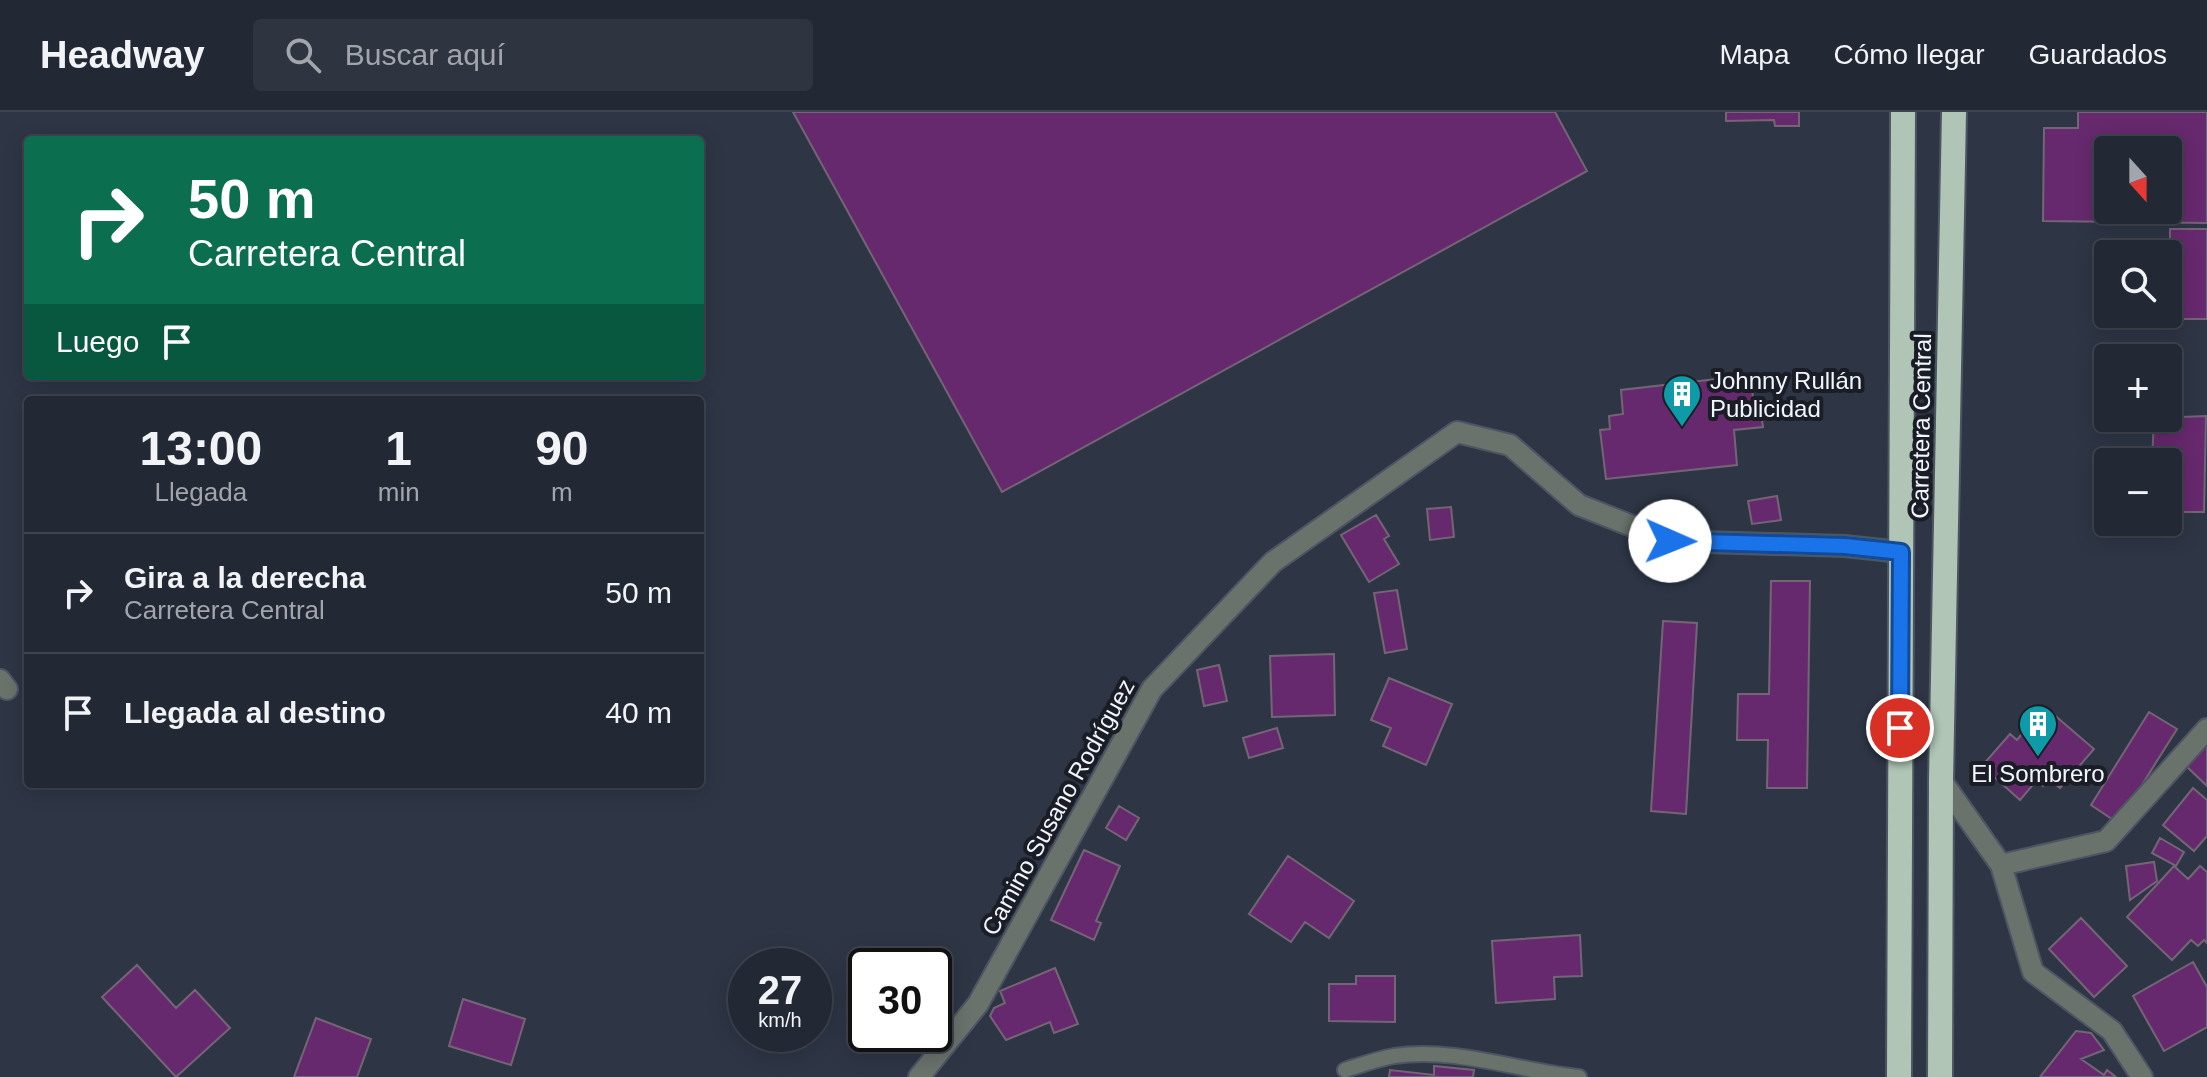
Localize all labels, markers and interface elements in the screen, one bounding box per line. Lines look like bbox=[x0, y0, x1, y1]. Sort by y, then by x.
search box bbox=[253, 19, 813, 91]
icon: search bbox=[281, 33, 325, 77]
text: Headway bbox=[40, 34, 205, 76]
text: Buscar aquí bbox=[345, 38, 505, 71]
text: Mapa bbox=[1719, 39, 1790, 70]
text: Cómo llegar bbox=[1834, 39, 1984, 70]
text: Guardados bbox=[2028, 39, 2167, 70]
north arrow bbox=[2094, 136, 2182, 224]
map controls bbox=[2094, 136, 2182, 536]
text: 50 m bbox=[188, 167, 316, 230]
icon: right bbox=[56, 168, 160, 272]
text: Carretera Central bbox=[188, 233, 466, 274]
button: search bbox=[2094, 240, 2182, 328]
icon: arrive bbox=[155, 320, 199, 364]
text: Luego bbox=[56, 325, 139, 358]
street label: Carretera Central bbox=[1906, 333, 1936, 519]
button: + bbox=[2094, 344, 2182, 432]
place label: Johnny Rullán Publicidad bbox=[1710, 367, 1862, 422]
building icon: Johnny Rullán Publicidad bbox=[1661, 373, 1703, 428]
text: 13:00 bbox=[139, 422, 262, 475]
text: 1 bbox=[385, 422, 412, 475]
text: 90 bbox=[535, 422, 589, 475]
button: − bbox=[2094, 448, 2182, 536]
text: Llegada bbox=[155, 477, 247, 507]
text: min bbox=[378, 477, 420, 507]
text: m bbox=[551, 477, 573, 507]
position arrow bbox=[1628, 499, 1712, 583]
text: Gira a la derecha bbox=[124, 561, 366, 594]
icon: right bbox=[56, 571, 100, 615]
text: 50 m bbox=[605, 576, 672, 609]
text: Carretera Central bbox=[124, 595, 325, 625]
street label: Camino Susano Rodríguez bbox=[976, 674, 1140, 940]
icon: arrive bbox=[56, 691, 100, 735]
pin bbox=[1866, 694, 1934, 762]
text: Llegada al destino bbox=[124, 696, 386, 729]
text: 40 m bbox=[605, 696, 672, 729]
building icon: El Sombrero bbox=[2017, 703, 2059, 758]
icon: arrive bbox=[1878, 706, 1922, 750]
place label: El Sombrero bbox=[1971, 760, 2105, 787]
speed limit sign: 30 bbox=[848, 948, 952, 1052]
text: 27 bbox=[758, 968, 802, 1012]
text: km/h bbox=[758, 1009, 802, 1031]

